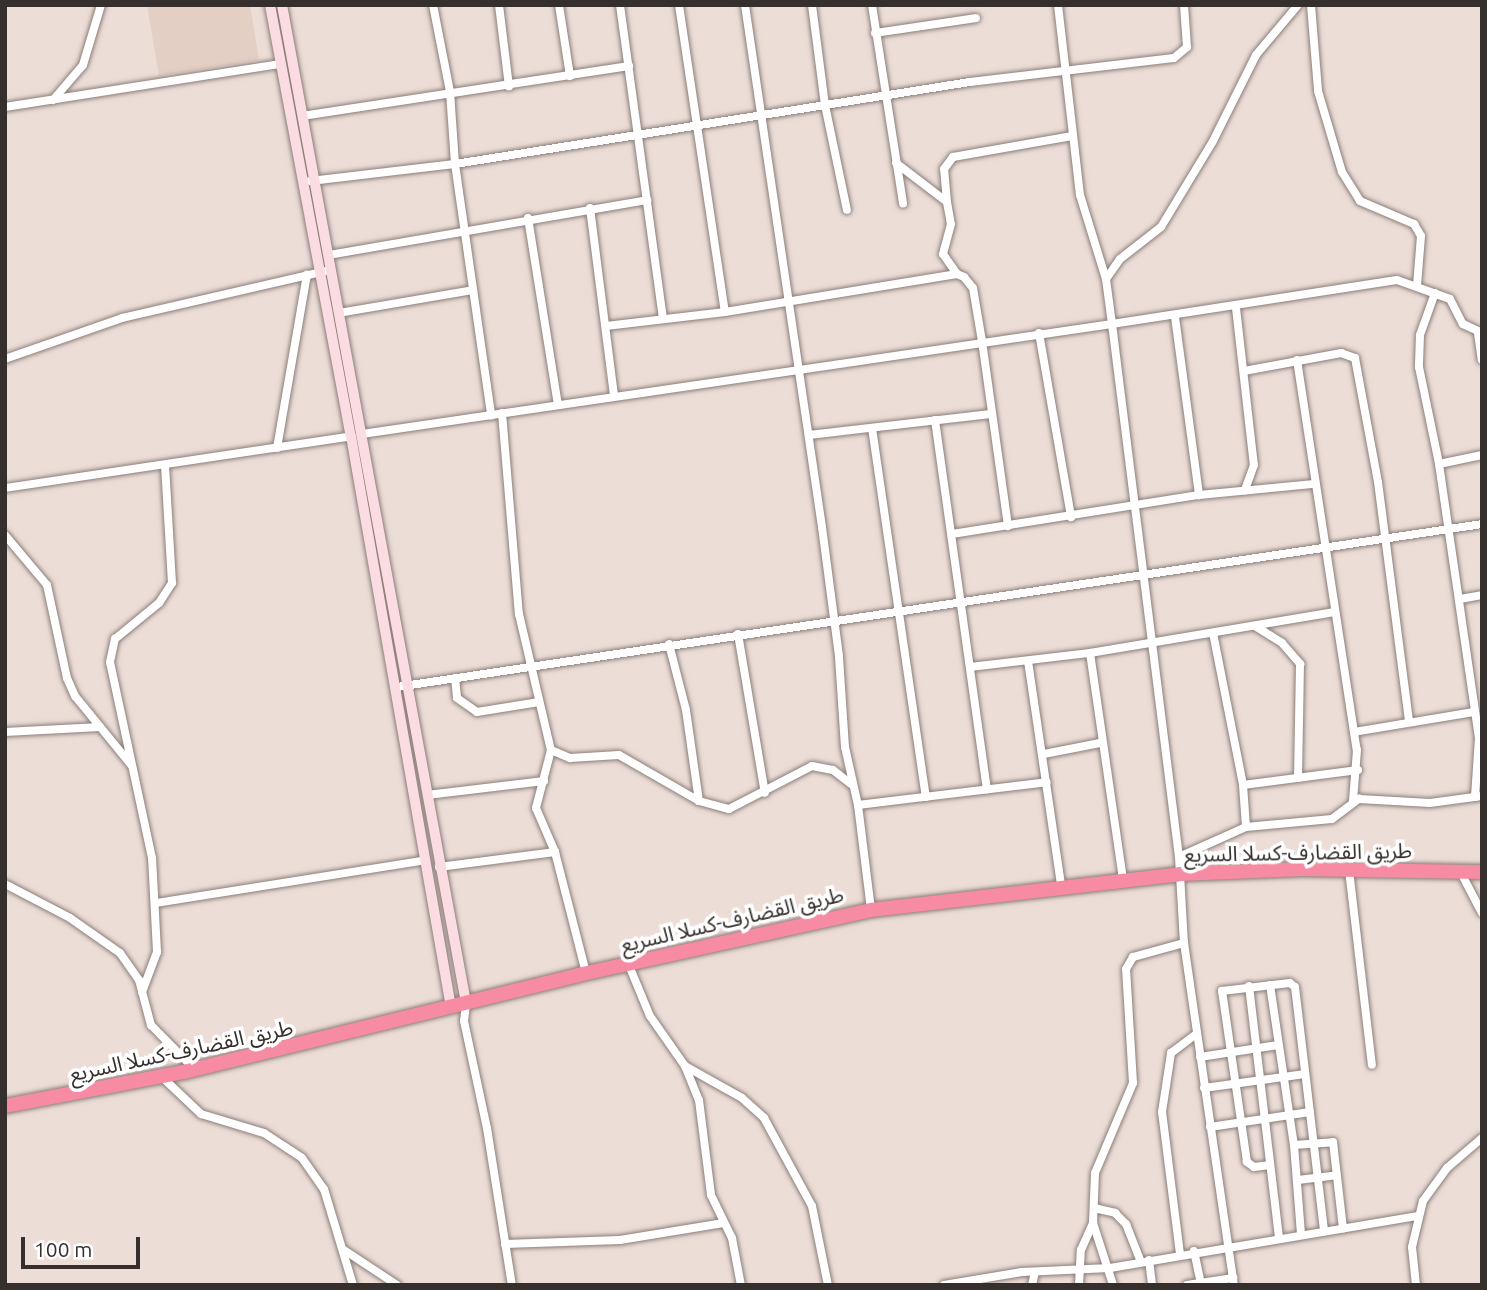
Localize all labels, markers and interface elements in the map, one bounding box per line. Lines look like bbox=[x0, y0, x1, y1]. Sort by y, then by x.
street label: طريق القضارف-كسلا السريع bbox=[1184, 837, 1412, 867]
street label: طريق القضارف-كسلا السريع bbox=[618, 881, 846, 957]
street label: طريق القضارف-كسلا السريع bbox=[67, 1014, 295, 1086]
scale bar bbox=[24, 1224, 144, 1268]
text: 100 m bbox=[34, 1237, 92, 1261]

